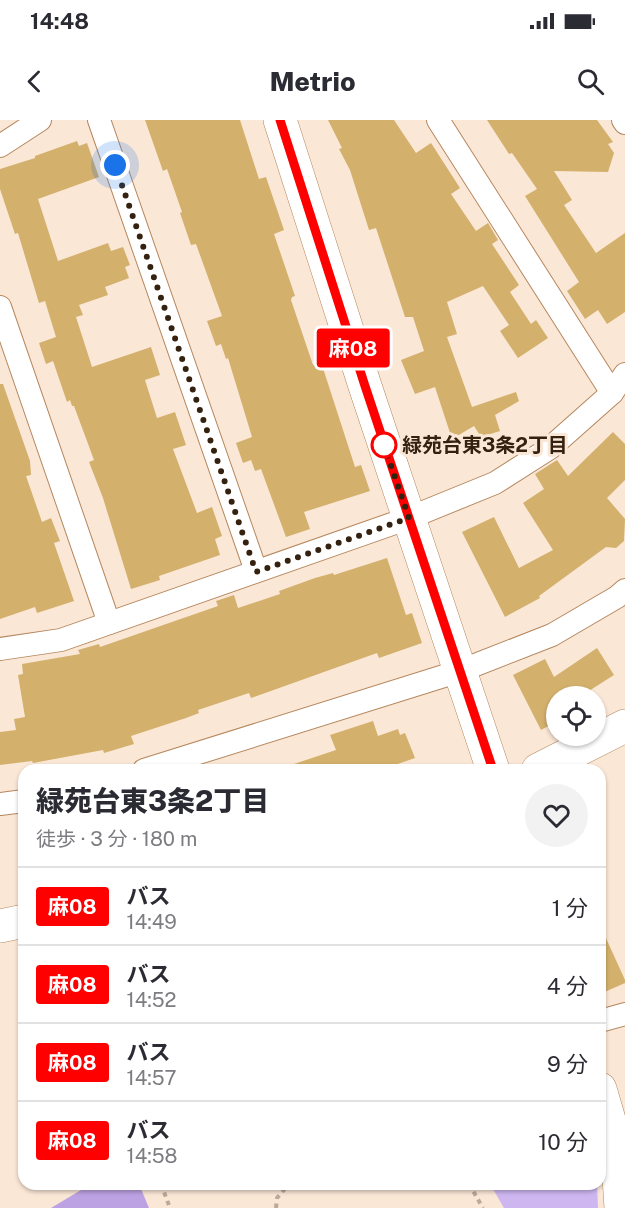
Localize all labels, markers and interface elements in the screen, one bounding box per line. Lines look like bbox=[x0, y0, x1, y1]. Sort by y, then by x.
text: 14:48 bbox=[30, 8, 89, 34]
icon: back bbox=[18, 65, 51, 98]
text: Metrio bbox=[269, 65, 356, 97]
icon: search bbox=[574, 65, 607, 98]
your location bbox=[100, 150, 130, 180]
line badge: 麻08 bbox=[318, 328, 388, 368]
text: 麻08 bbox=[329, 336, 377, 361]
marker: 緑苑台東3条2丁目 bbox=[371, 432, 397, 458]
place label: 緑苑台東3条2丁目 bbox=[402, 433, 568, 457]
map controls bbox=[546, 686, 606, 746]
button: locate bbox=[546, 686, 606, 746]
text: 緑苑台東3条2丁目 bbox=[36, 784, 269, 817]
button: heart bbox=[525, 784, 588, 847]
text: 徒歩 · 3 分 · 180 m bbox=[36, 827, 197, 851]
text: バス bbox=[127, 883, 171, 909]
text: 麻08 bbox=[48, 894, 97, 919]
text: 1 分 bbox=[552, 895, 588, 921]
text: 14:49 bbox=[127, 910, 177, 934]
text: バス bbox=[127, 961, 171, 987]
text: 麻08 bbox=[48, 972, 97, 997]
text: 4 分 bbox=[547, 973, 588, 999]
text: 14:52 bbox=[127, 988, 177, 1012]
text: バス bbox=[127, 1039, 171, 1065]
text: 麻08 bbox=[48, 1050, 97, 1075]
text: 9 分 bbox=[547, 1051, 588, 1077]
text: 14:57 bbox=[127, 1066, 177, 1090]
text: バス bbox=[127, 1117, 171, 1143]
text: 麻08 bbox=[48, 1128, 97, 1153]
text: 10 分 bbox=[538, 1129, 588, 1155]
text: 14:58 bbox=[127, 1144, 178, 1168]

